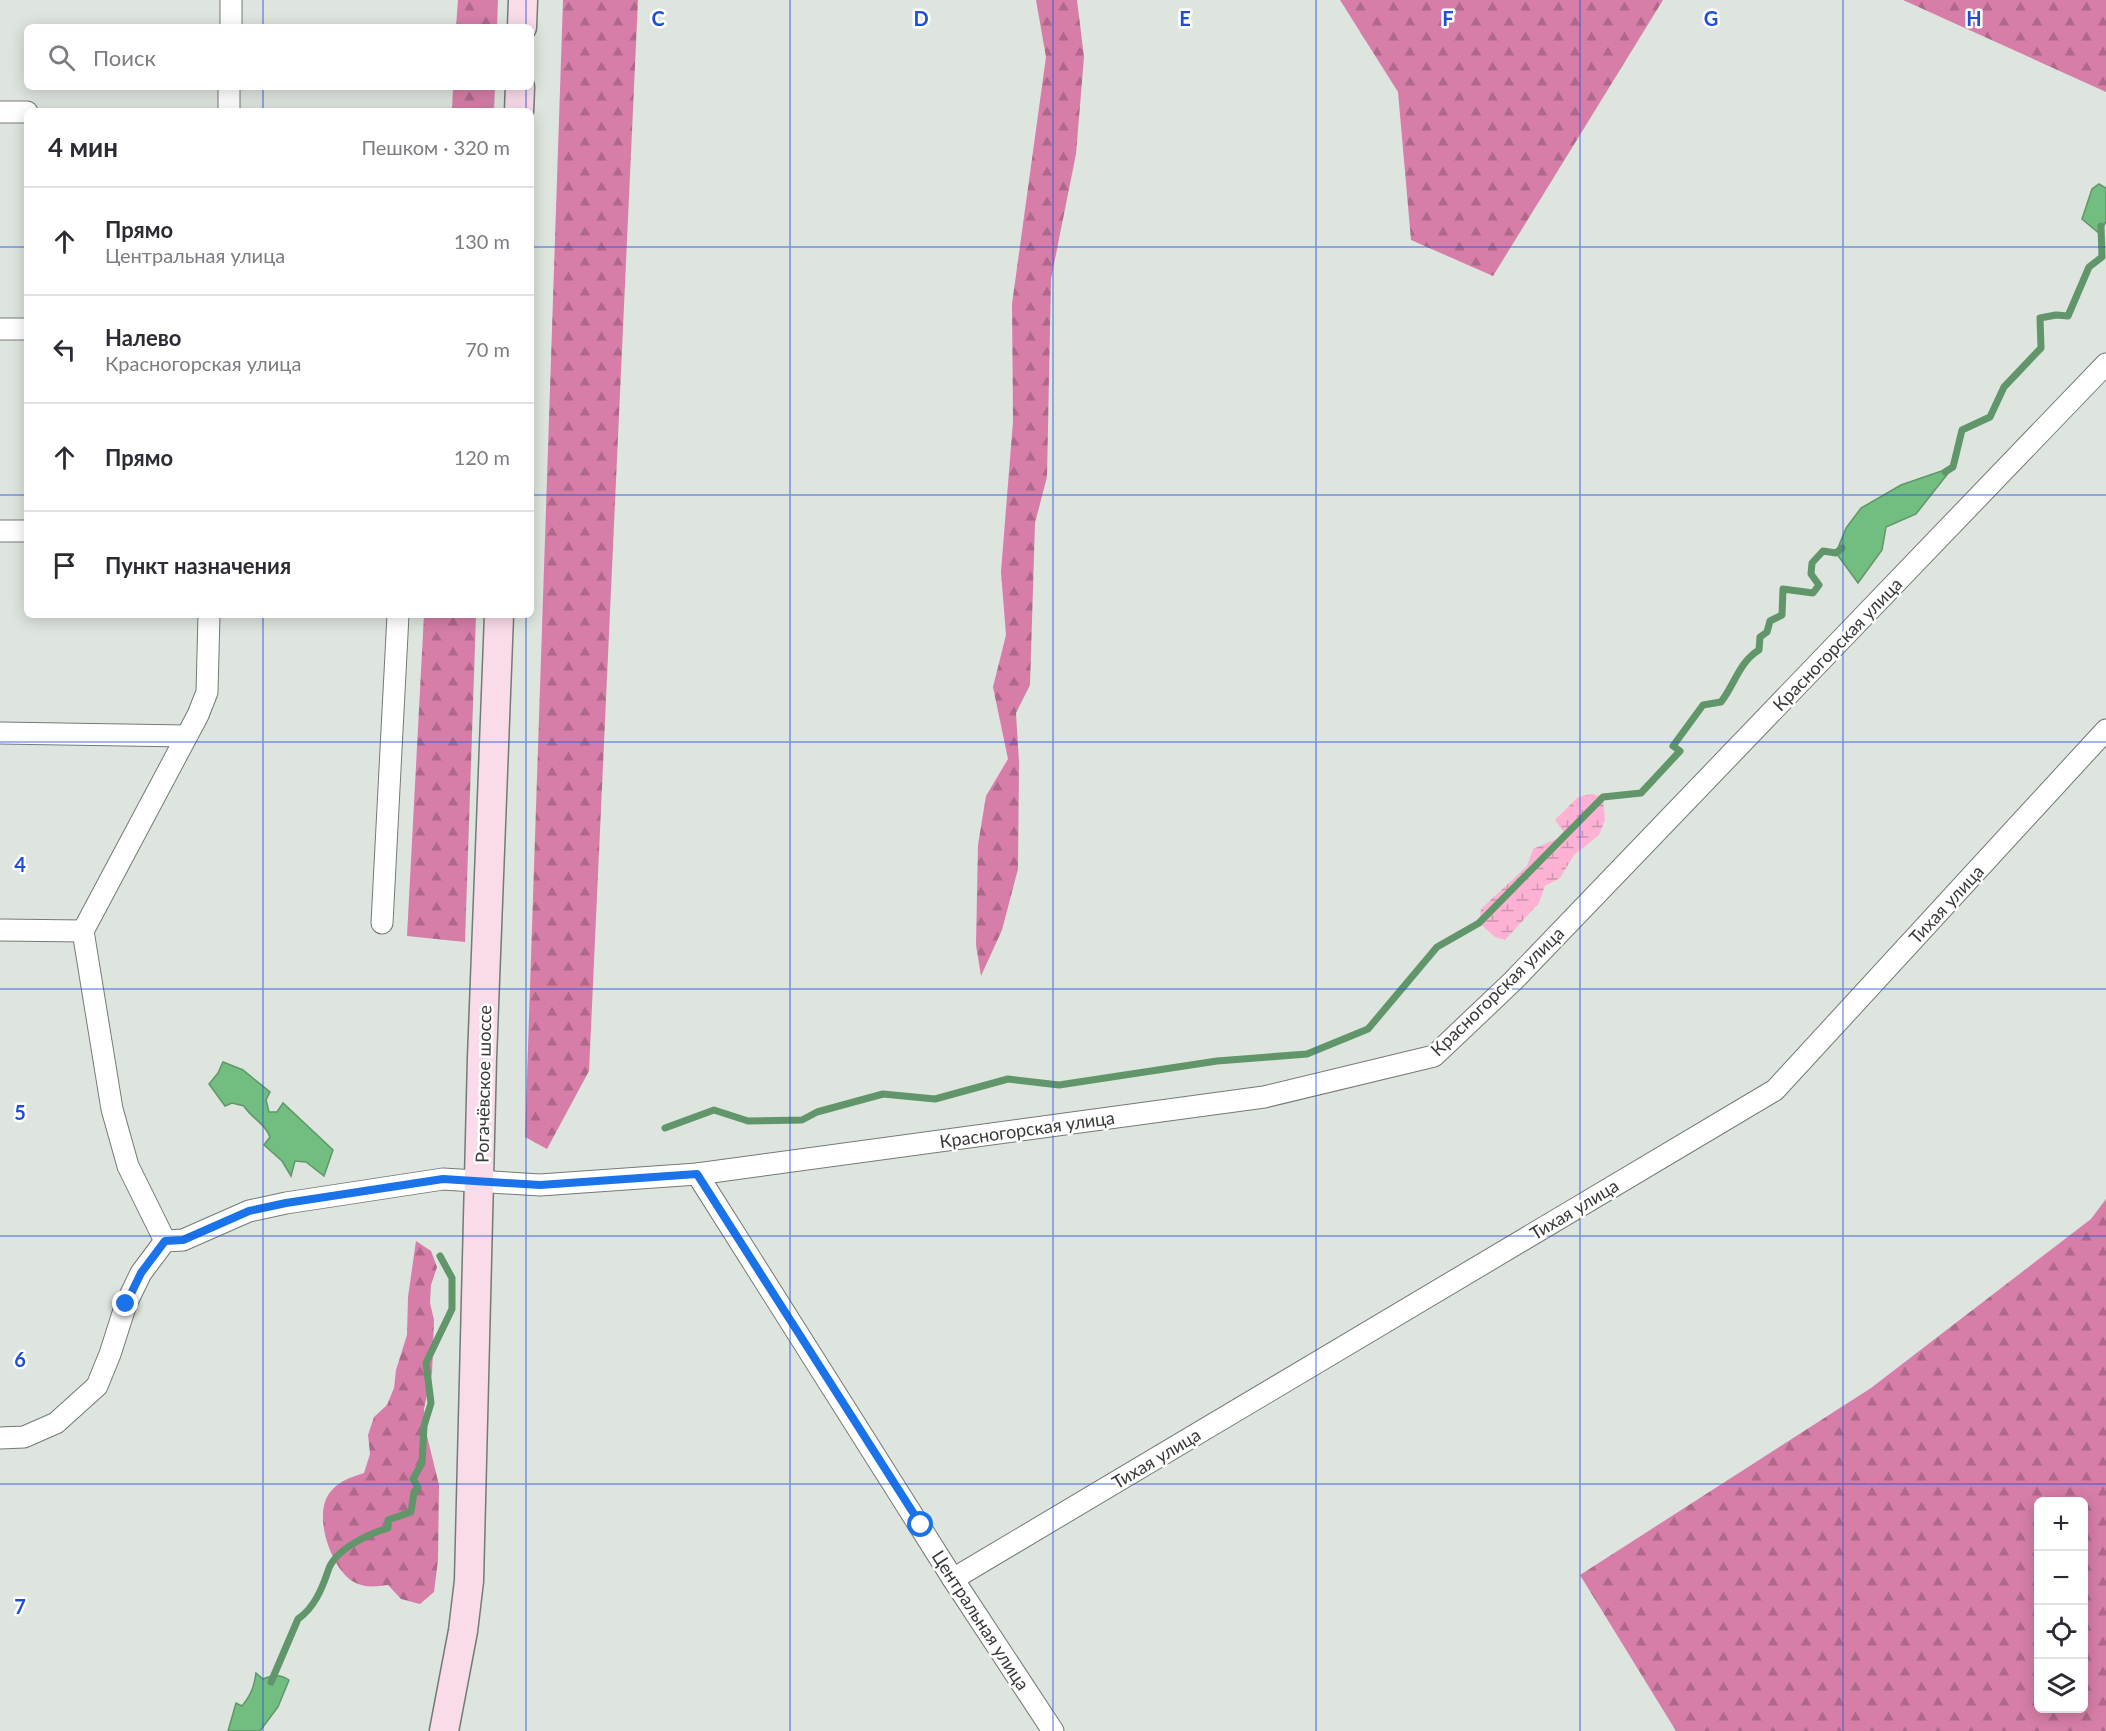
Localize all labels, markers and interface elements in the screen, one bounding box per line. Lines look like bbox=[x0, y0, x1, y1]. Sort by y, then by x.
text: C bbox=[651, 6, 665, 30]
text: D bbox=[913, 6, 929, 30]
text: E bbox=[1179, 6, 1191, 30]
text: F bbox=[1442, 6, 1454, 30]
text: G bbox=[1704, 6, 1718, 30]
text: H bbox=[1966, 6, 1982, 30]
search box bbox=[24, 24, 534, 90]
icon: search bbox=[45, 41, 78, 74]
text: Поиск bbox=[93, 44, 156, 71]
text: 4 мин bbox=[48, 131, 118, 163]
text: Пешком · 320 m bbox=[361, 135, 510, 159]
text: Прямо bbox=[105, 216, 173, 243]
icon: ahead bbox=[48, 225, 81, 258]
text: 130 m bbox=[454, 229, 510, 253]
text: Центральная улица bbox=[105, 243, 285, 267]
text: Налево bbox=[105, 324, 181, 351]
icon: left bbox=[48, 333, 81, 366]
text: 70 m bbox=[465, 337, 510, 361]
text: Красногорская улица bbox=[105, 351, 301, 375]
icon: ahead bbox=[48, 441, 81, 474]
text: Прямо bbox=[105, 444, 173, 471]
text: 120 m bbox=[454, 445, 510, 469]
icon: arrive bbox=[48, 549, 81, 582]
text: Пункт назначения bbox=[105, 552, 291, 579]
street label: Красногорская улица bbox=[1768, 573, 1906, 715]
text: 4 bbox=[14, 852, 26, 876]
street label: Тихая улица bbox=[1904, 860, 1988, 948]
street label: Красногорская улица bbox=[1426, 922, 1568, 1060]
street label: Рогачёвское шоссе bbox=[471, 1005, 495, 1163]
text: 5 bbox=[14, 1100, 26, 1124]
street label: Красногорская улица bbox=[938, 1106, 1116, 1152]
street label: Тихая улица bbox=[1526, 1174, 1622, 1244]
route end bbox=[112, 1290, 138, 1316]
text: 6 bbox=[14, 1347, 26, 1371]
street label: Тихая улица bbox=[1108, 1423, 1204, 1493]
map controls bbox=[2034, 1497, 2088, 1713]
button: + bbox=[2034, 1497, 2088, 1551]
route start bbox=[907, 1511, 933, 1537]
street label: Центральная улица bbox=[928, 1546, 1034, 1694]
button: − bbox=[2034, 1551, 2088, 1605]
text: 7 bbox=[14, 1594, 26, 1618]
button: locate bbox=[2034, 1605, 2088, 1659]
button: layers bbox=[2034, 1659, 2088, 1713]

